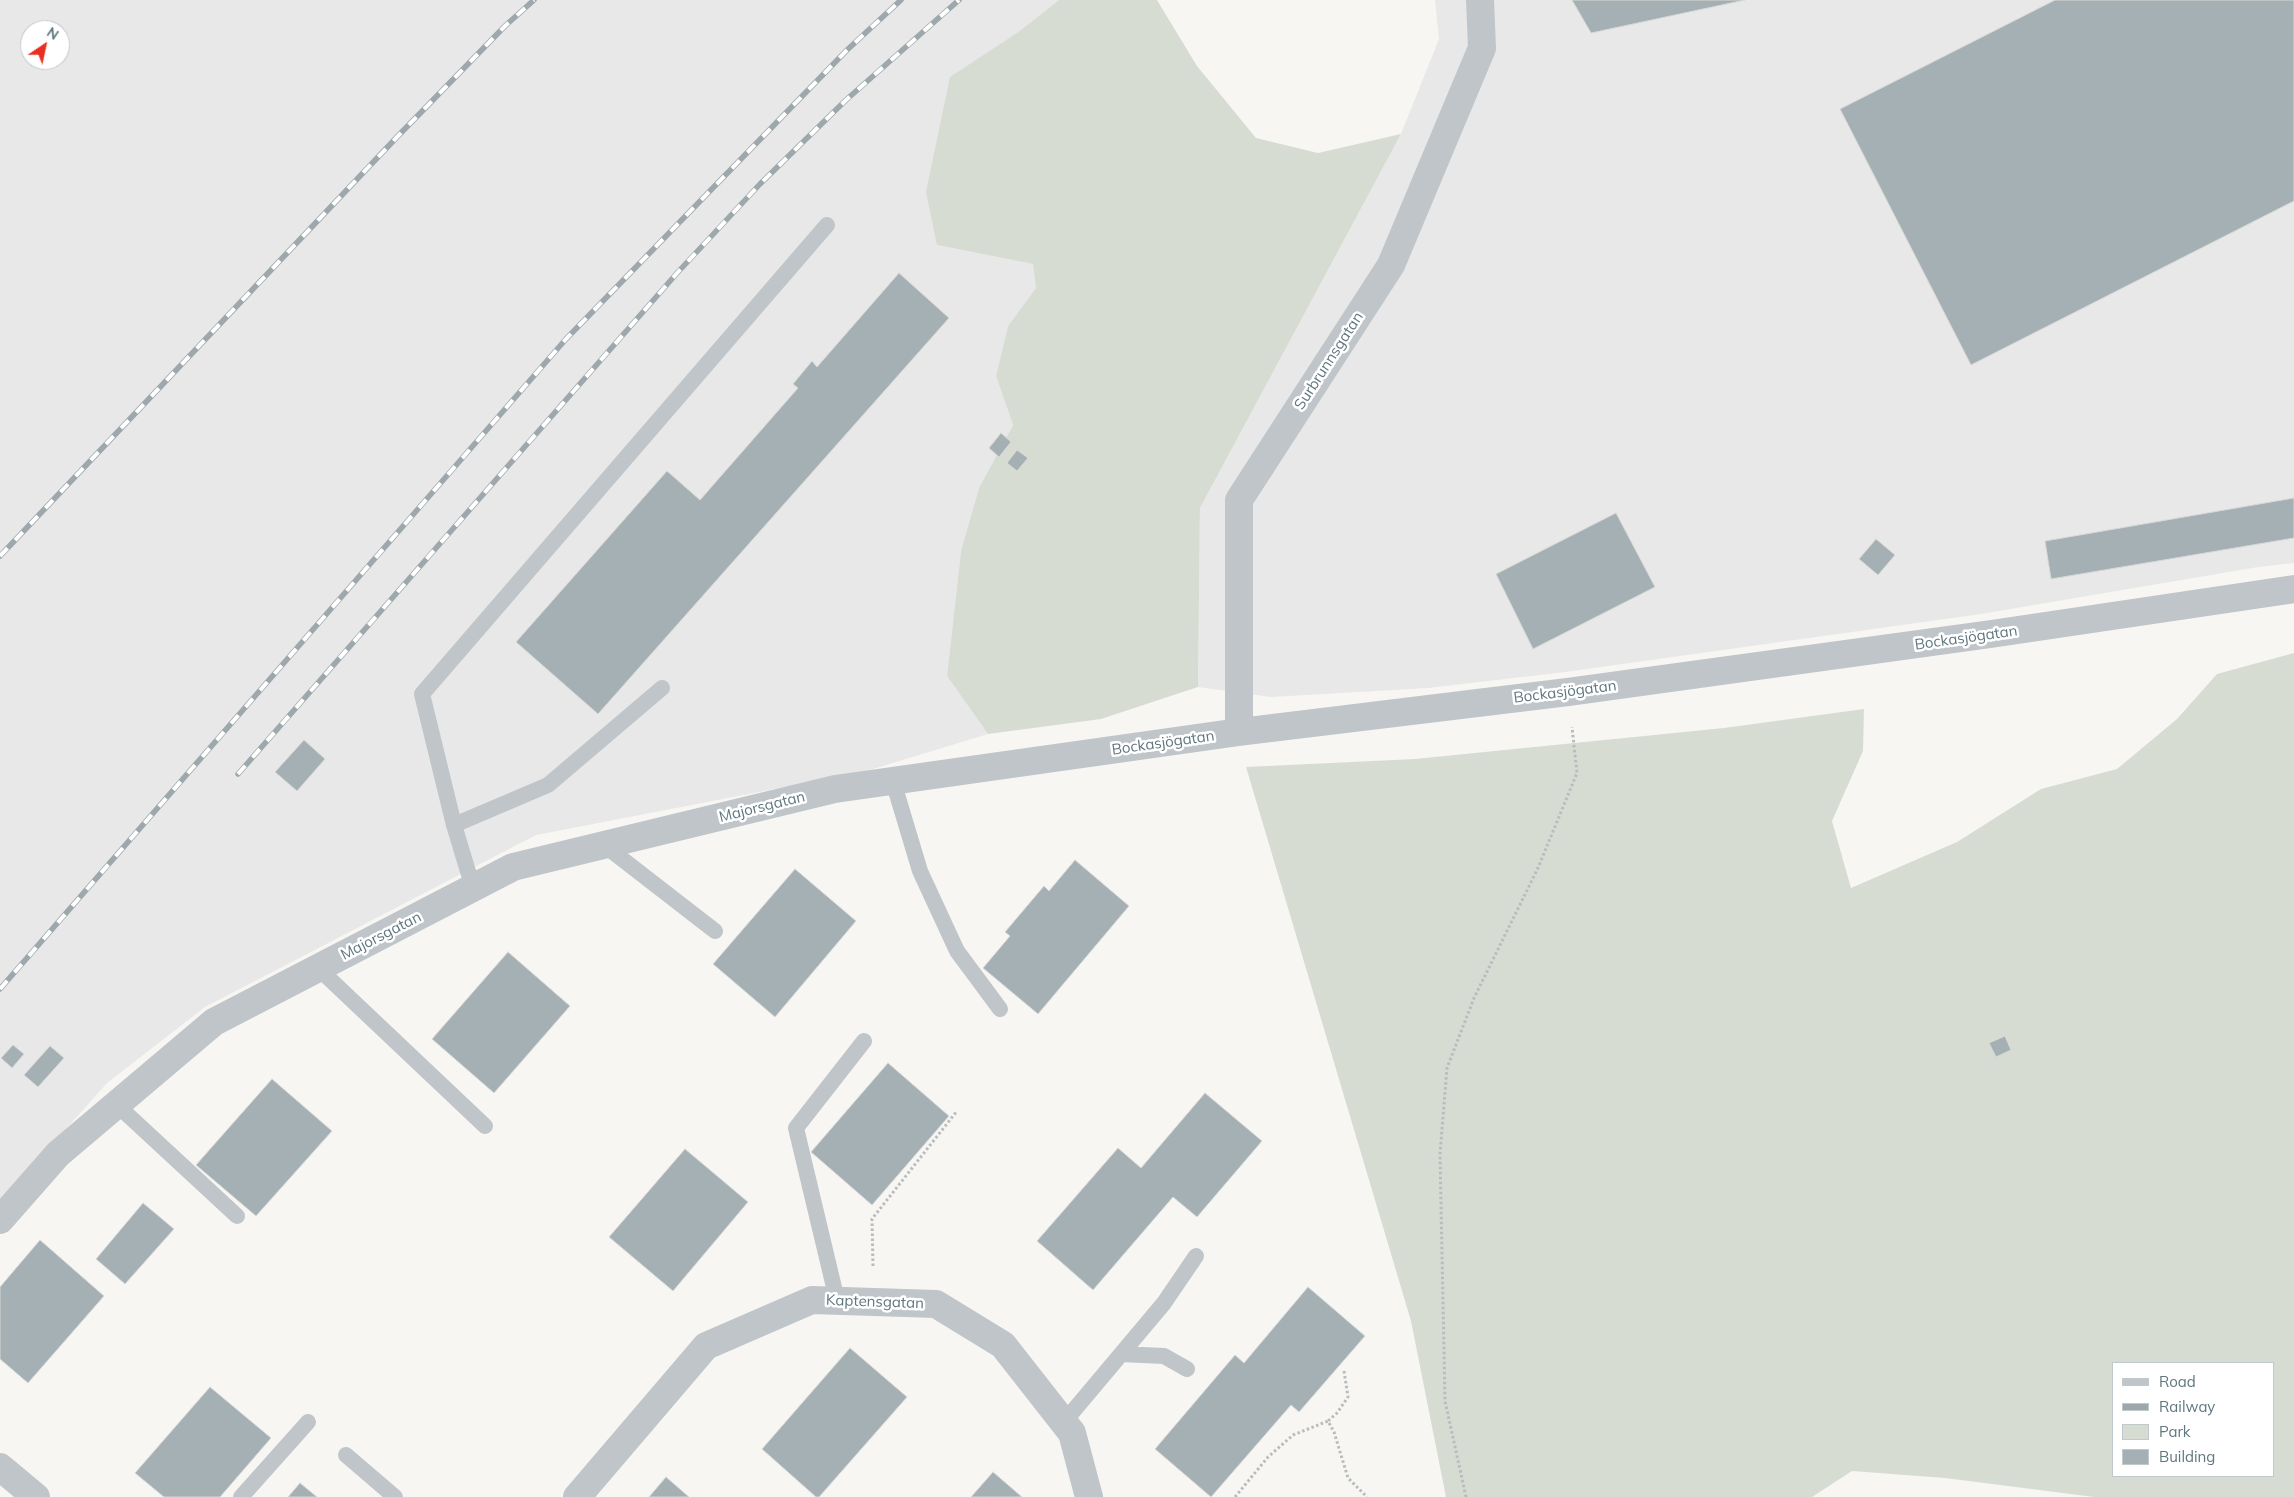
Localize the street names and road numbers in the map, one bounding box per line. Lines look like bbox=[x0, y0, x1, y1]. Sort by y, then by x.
street label: Surbrunnsgatan bbox=[1291, 309, 1367, 413]
street label: Bockasjögatan bbox=[1914, 622, 2018, 654]
street label: Bockasjögatan bbox=[1513, 677, 1617, 707]
street label: Bockasjögatan bbox=[1111, 727, 1215, 759]
street label: Majorsgatan bbox=[717, 788, 807, 826]
street label: Majorsgatan bbox=[338, 908, 424, 964]
street label: Kaptensgatan bbox=[826, 1291, 924, 1313]

